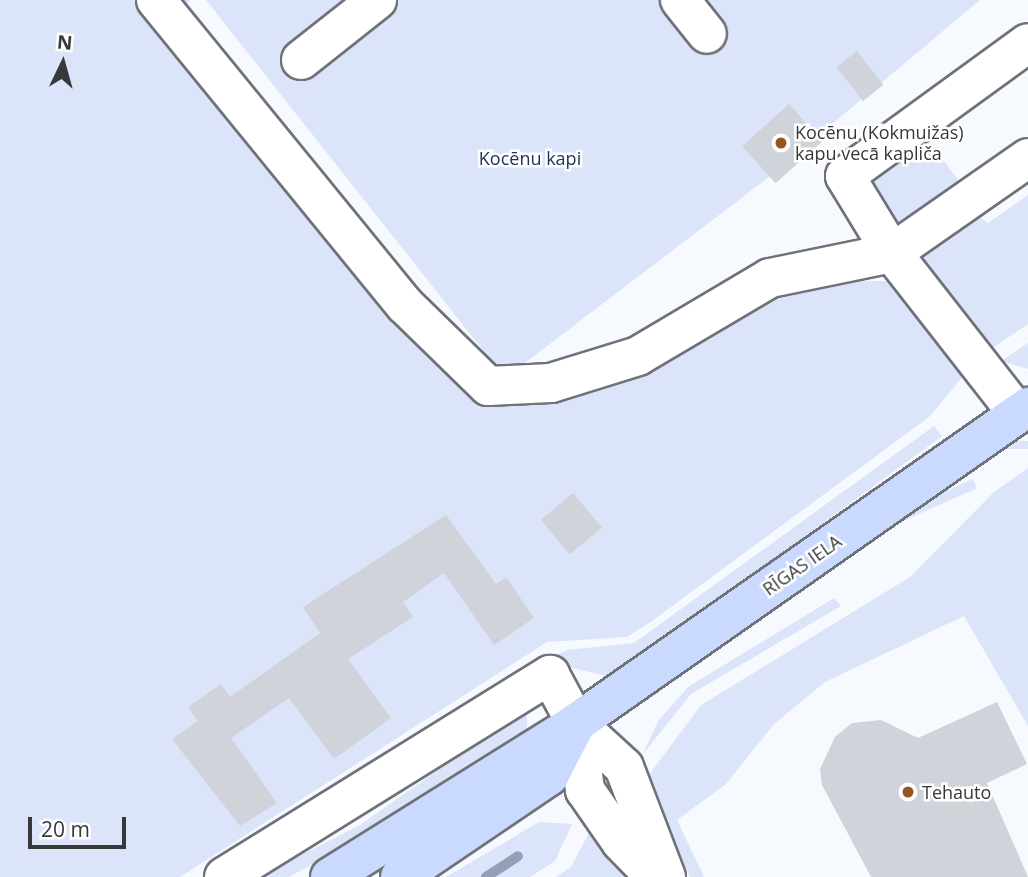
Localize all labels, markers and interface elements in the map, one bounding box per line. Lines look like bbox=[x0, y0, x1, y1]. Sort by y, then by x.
north arrow bbox=[28, 28, 98, 98]
text: N bbox=[56, 28, 74, 56]
place label: Kocēnu (Kokmuižas) kapu vecā kapliča bbox=[795, 122, 964, 164]
marker: Kocēnu (Kokmuižas) kapu vecā kapliča bbox=[773, 135, 789, 151]
park label: Kocēnu kapi bbox=[479, 147, 581, 169]
street label: RĪGAS IELA bbox=[759, 530, 845, 600]
place label: Tehauto bbox=[922, 781, 991, 803]
marker: Tehauto bbox=[900, 784, 916, 800]
scale bar bbox=[32, 804, 130, 848]
text: 20 m bbox=[41, 815, 90, 843]

